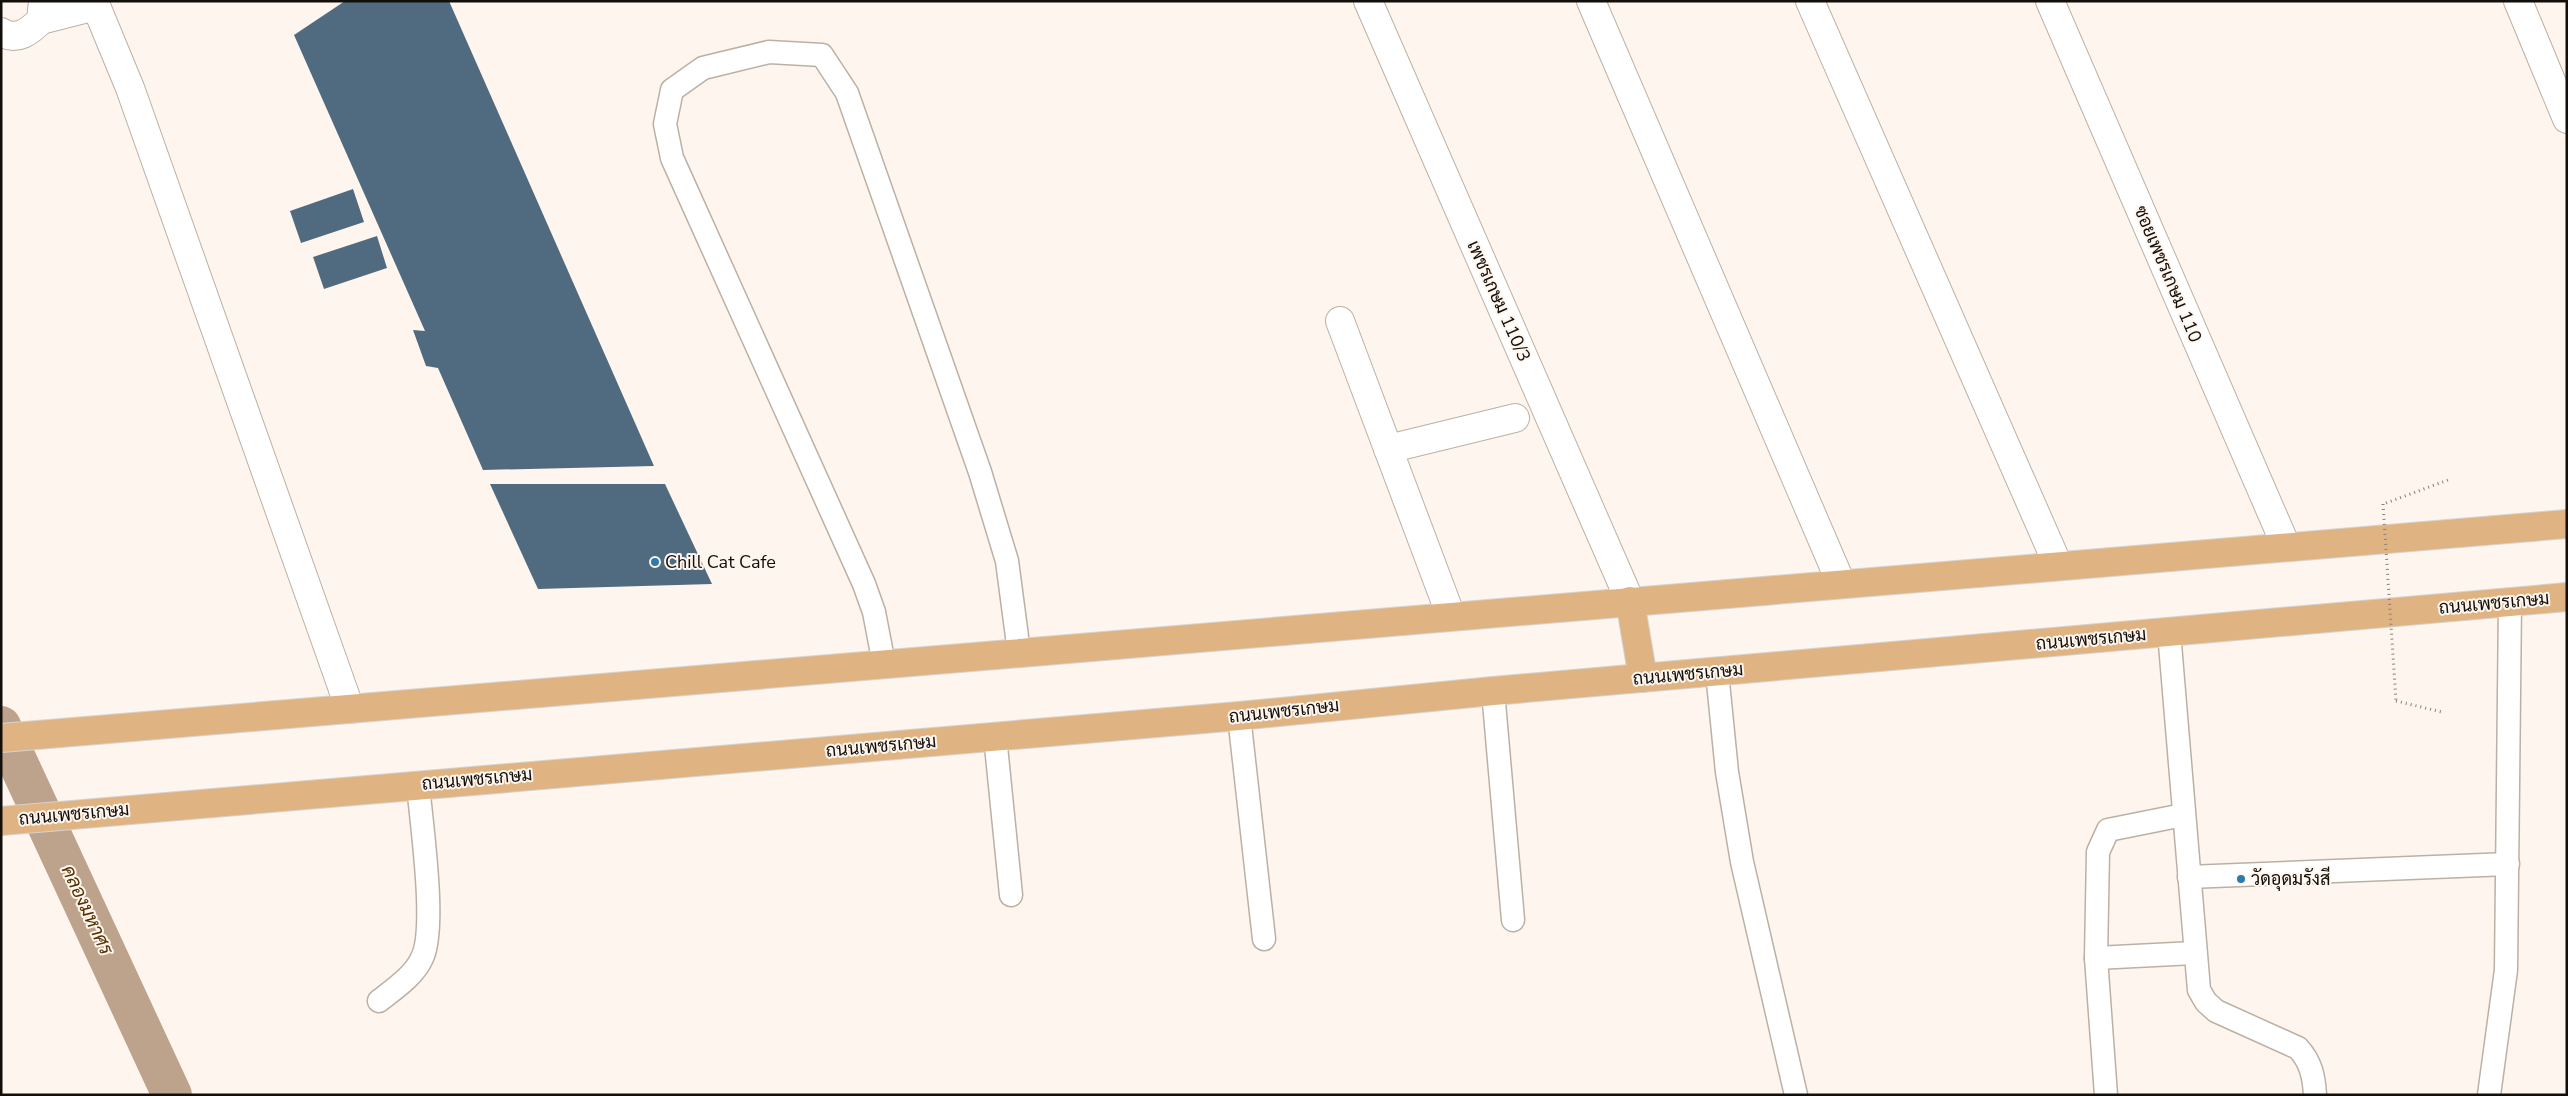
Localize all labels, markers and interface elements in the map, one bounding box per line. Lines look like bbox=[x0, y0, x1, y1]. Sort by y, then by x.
street label: ซอยเพชรเกษม 110 bbox=[2128, 202, 2208, 346]
street label: เพชรเกษม 110/3 bbox=[1462, 237, 1536, 365]
place label: Chill Cat Cafe bbox=[665, 550, 776, 574]
marker: Chill Cat Cafe bbox=[649, 556, 661, 568]
street label: ถนนเพชรเกษม bbox=[2438, 586, 2550, 620]
street label: ถนนเพชรเกษม bbox=[2035, 622, 2147, 656]
street label: ถนนเพชรเกษม bbox=[1632, 657, 1744, 691]
street label: ถนนเพชรเกษม bbox=[1228, 693, 1340, 729]
street label: ถนนเพชรเกษม bbox=[825, 729, 937, 763]
street label: ถนนเพชรเกษม bbox=[421, 762, 533, 796]
street label: ถนนเพชรเกษม bbox=[18, 797, 130, 831]
water label: คลองมหาศร bbox=[55, 861, 119, 960]
place label: วัดอุดมรังสี bbox=[2251, 866, 2330, 891]
marker: วัดอุดมรังสี bbox=[2235, 873, 2247, 885]

